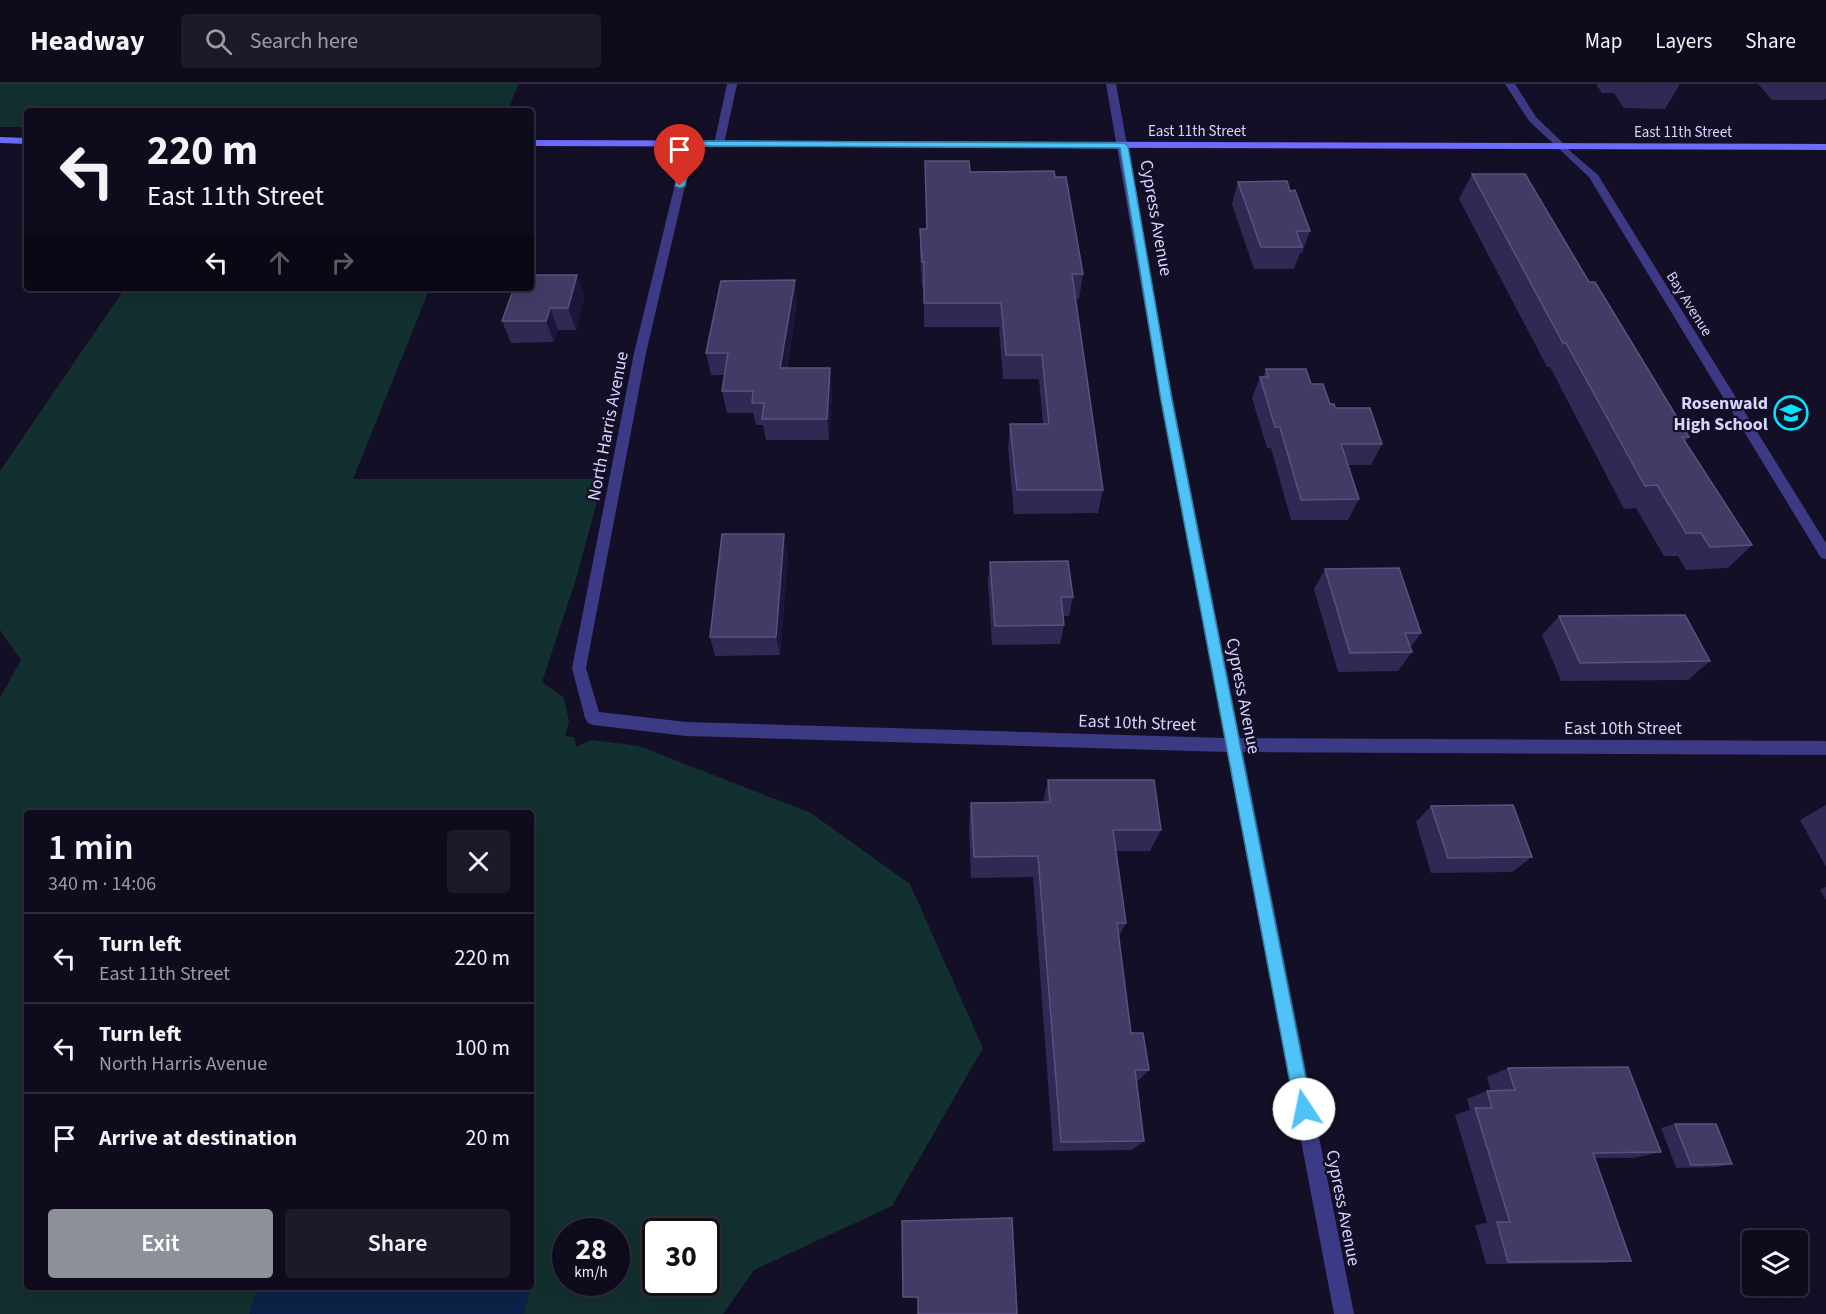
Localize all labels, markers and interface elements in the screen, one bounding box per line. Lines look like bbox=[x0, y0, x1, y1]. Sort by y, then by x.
search box bbox=[181, 14, 601, 68]
text: Headway bbox=[30, 21, 145, 61]
icon: search bbox=[202, 25, 235, 58]
text: Search here bbox=[250, 25, 358, 57]
text: Map bbox=[1585, 26, 1622, 56]
text: Layers bbox=[1655, 26, 1712, 56]
text: Share bbox=[1745, 26, 1796, 56]
text: 220 m bbox=[147, 121, 258, 181]
street label: East 11th Street bbox=[1148, 121, 1246, 142]
street label: East 11th Street bbox=[1634, 122, 1732, 143]
pin bbox=[654, 124, 705, 186]
icon: left bbox=[48, 132, 126, 210]
icon: arrive bbox=[663, 133, 696, 166]
street label: Cypress Avenue bbox=[1133, 158, 1179, 278]
text: East 11th Street bbox=[147, 177, 324, 216]
icon: left bbox=[200, 246, 233, 279]
icon: ahead bbox=[263, 246, 296, 279]
icon: right bbox=[326, 246, 359, 279]
street label: Bay Avenue bbox=[1661, 268, 1717, 340]
street label: North Harris Avenue bbox=[581, 349, 635, 503]
place label: Rosenwald High School bbox=[1674, 391, 1768, 437]
school or university icon: Rosenwald High School bbox=[1773, 395, 1809, 431]
street label: Cypress Avenue bbox=[1220, 636, 1267, 756]
street label: East 10th Street bbox=[1078, 708, 1196, 738]
street label: East 10th Street bbox=[1564, 716, 1682, 741]
text: 1 min bbox=[48, 822, 134, 873]
button: close bbox=[447, 830, 510, 893]
text: 340 m · 14:06 bbox=[48, 870, 156, 898]
text: Turn left bbox=[99, 928, 181, 960]
icon: left bbox=[48, 942, 81, 975]
text: 220 m bbox=[455, 942, 510, 974]
text: East 11th Street bbox=[99, 960, 230, 988]
text: Turn left bbox=[99, 1018, 181, 1050]
icon: left bbox=[48, 1032, 81, 1065]
text: 100 m bbox=[455, 1032, 510, 1064]
text: North Harris Avenue bbox=[99, 1050, 267, 1078]
position arrow bbox=[1272, 1077, 1336, 1141]
icon: arrive bbox=[48, 1122, 81, 1155]
text: Arrive at destination bbox=[99, 1122, 297, 1154]
text: 20 m bbox=[465, 1122, 510, 1154]
street label: Cypress Avenue bbox=[1320, 1148, 1367, 1268]
button: Exit bbox=[48, 1209, 273, 1278]
button: Share bbox=[285, 1209, 510, 1278]
speed limit sign: 30 bbox=[642, 1218, 720, 1296]
text: 28 bbox=[575, 1228, 607, 1271]
map controls bbox=[1742, 1230, 1808, 1296]
button: layers bbox=[1742, 1230, 1808, 1296]
text: km/h bbox=[574, 1262, 608, 1283]

